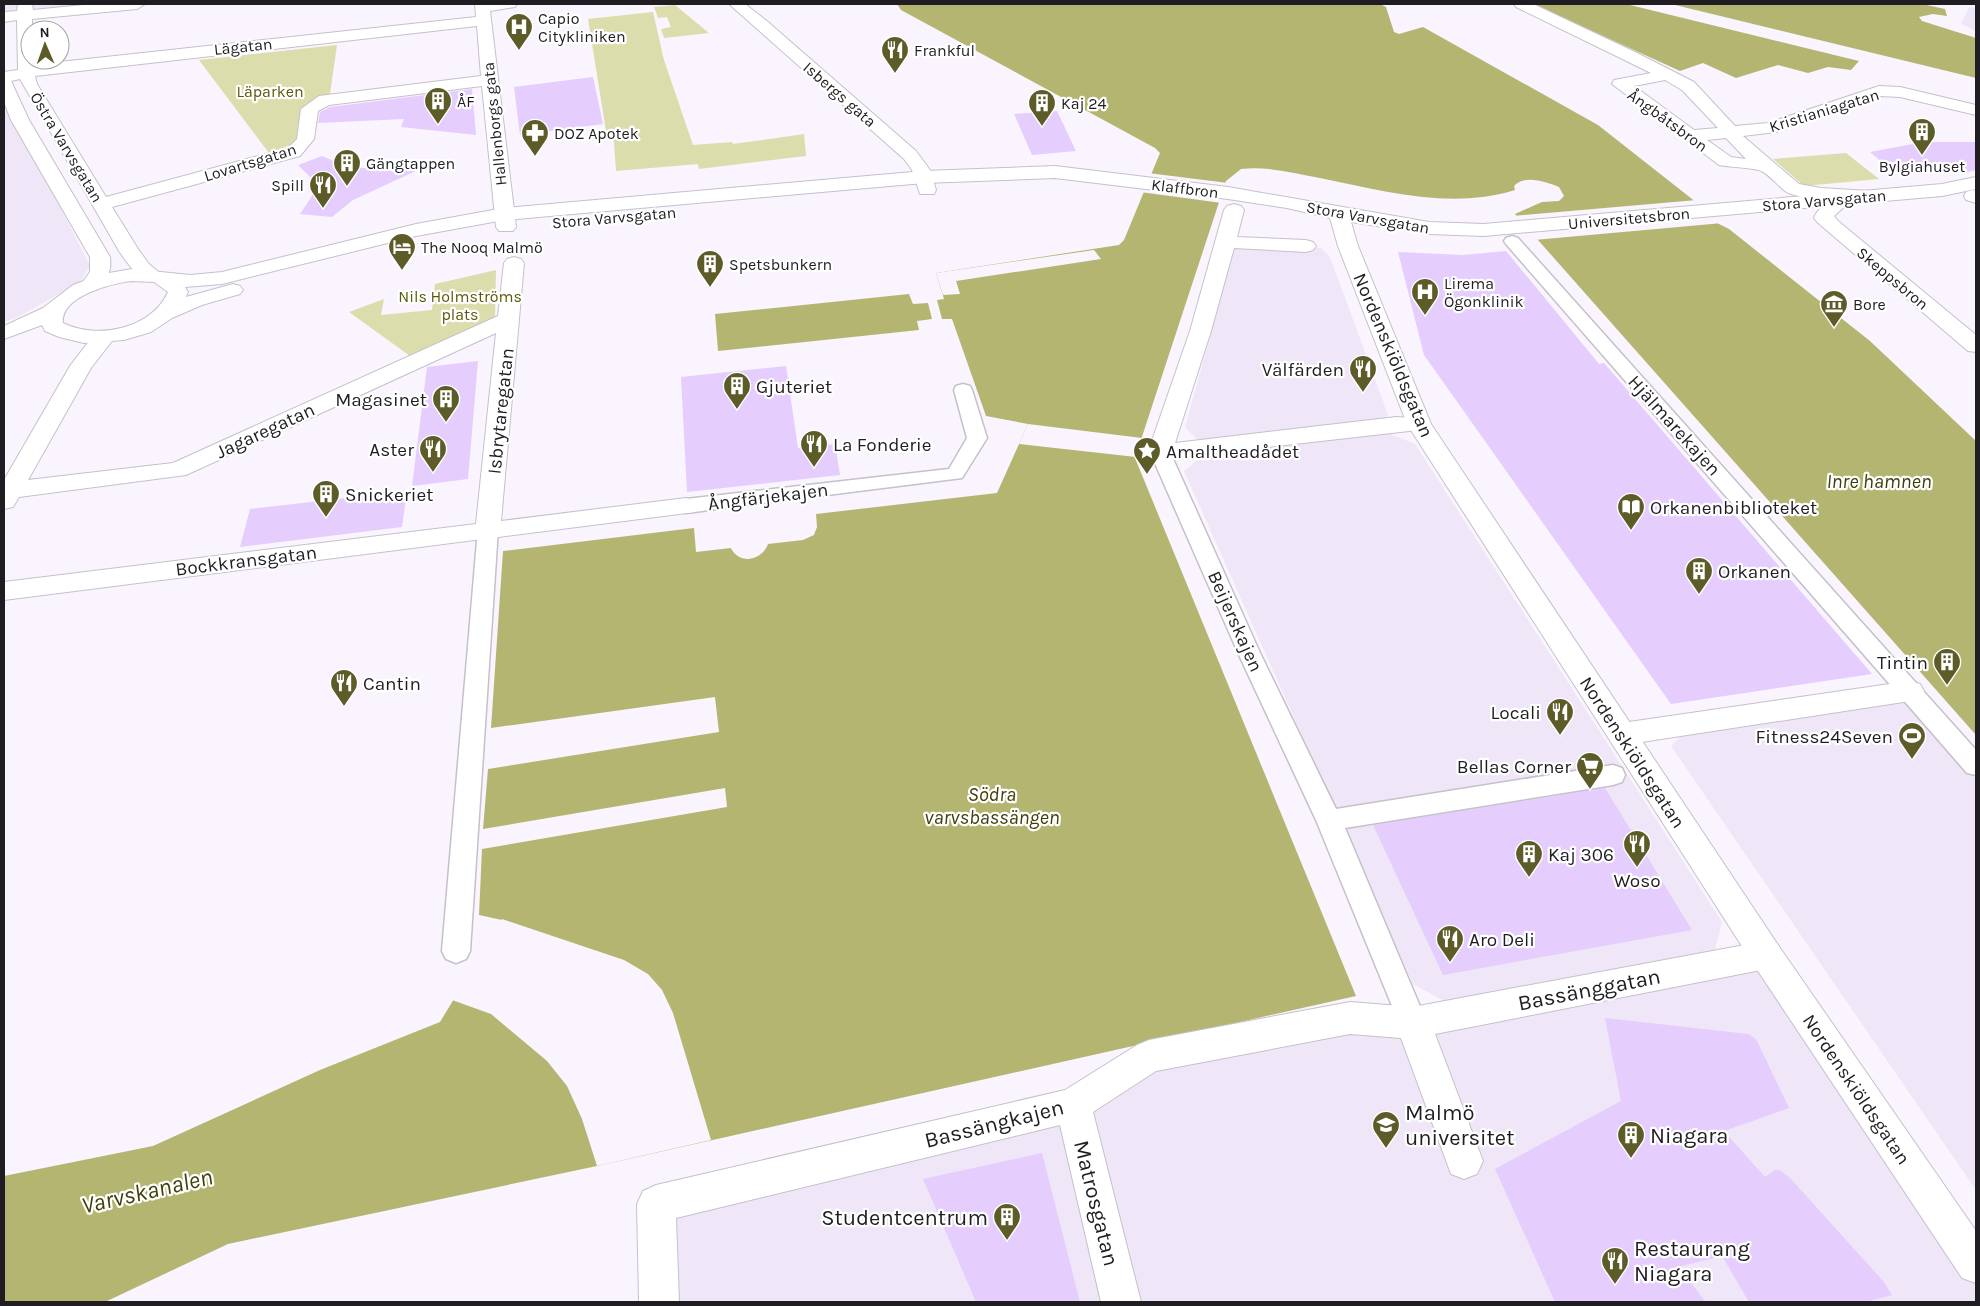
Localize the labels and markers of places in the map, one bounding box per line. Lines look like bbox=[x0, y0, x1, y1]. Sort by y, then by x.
place label: Capio Citykliniken bbox=[538, 9, 626, 46]
hospital icon: Capio Citykliniken bbox=[504, 12, 534, 51]
restaurant icon: Frankful bbox=[880, 35, 910, 74]
place label: Frankful bbox=[914, 41, 975, 60]
building icon: ÅF bbox=[423, 86, 453, 125]
building icon: Kaj 24 bbox=[1027, 88, 1057, 127]
place label: ÅF bbox=[457, 92, 475, 111]
place label: Kaj 24 bbox=[1061, 94, 1107, 113]
building icon: Bylgiahuset bbox=[1907, 117, 1937, 156]
pharmacy icon: DOZ Apotek bbox=[520, 118, 550, 157]
place label: DOZ Apotek bbox=[554, 124, 639, 143]
building icon: Gängtappen bbox=[332, 148, 362, 187]
place label: Gängtappen bbox=[366, 154, 455, 173]
place label: Bylgiahuset bbox=[1879, 157, 1965, 176]
restaurant icon: Spill bbox=[308, 170, 338, 209]
place label: Spill bbox=[271, 176, 304, 195]
hotel icon: The Nooq Malmö bbox=[387, 232, 417, 271]
place label: The Nooq Malmö bbox=[421, 238, 543, 257]
building icon: Spetsbunkern bbox=[695, 249, 725, 288]
place label: Spetsbunkern bbox=[729, 255, 832, 274]
place label: Lirema Ögonklinik bbox=[1444, 274, 1523, 311]
hospital icon: Lirema Ögonklinik bbox=[1410, 277, 1440, 316]
museum icon: Bore bbox=[1819, 289, 1849, 328]
place label: Bore bbox=[1853, 295, 1886, 314]
restaurant icon: Välfärden bbox=[1348, 354, 1378, 393]
place label: Välfärden bbox=[1262, 359, 1344, 381]
building icon: Gjuteriet bbox=[722, 371, 752, 410]
place label: Gjuteriet bbox=[756, 376, 832, 398]
building icon: Magasinet bbox=[431, 384, 461, 423]
place label: Magasinet bbox=[335, 389, 427, 411]
restaurant icon: La Fonderie bbox=[799, 429, 829, 468]
restaurant icon: Aster bbox=[418, 434, 448, 473]
place label: La Fonderie bbox=[833, 434, 931, 456]
place icon: Amaltheadådet bbox=[1132, 436, 1162, 475]
place label: Aster bbox=[369, 439, 414, 461]
place label: Amaltheadådet bbox=[1166, 441, 1299, 463]
building icon: Snickeriet bbox=[311, 479, 341, 518]
place label: Snickeriet bbox=[345, 484, 433, 506]
library icon: Orkanenbiblioteket bbox=[1616, 492, 1646, 531]
place label: Orkanenbiblioteket bbox=[1650, 497, 1817, 519]
building icon: Orkanen bbox=[1684, 556, 1714, 595]
place label: Orkanen bbox=[1718, 561, 1791, 583]
building icon: Tintin bbox=[1932, 647, 1962, 686]
place label: Tintin bbox=[1877, 652, 1928, 674]
restaurant icon: Cantin bbox=[329, 668, 359, 707]
place label: Cantin bbox=[363, 673, 421, 695]
restaurant icon: Locali bbox=[1545, 697, 1575, 736]
place label: Locali bbox=[1490, 702, 1541, 724]
sports icon: Fitness24Seven bbox=[1897, 721, 1927, 760]
place label: Fitness24Seven bbox=[1755, 726, 1893, 748]
supermarket icon: Bellas Corner bbox=[1575, 751, 1605, 790]
place label: Bellas Corner bbox=[1457, 756, 1571, 778]
restaurant icon: Woso bbox=[1622, 829, 1652, 868]
building icon: Kaj 306 bbox=[1514, 839, 1544, 878]
place label: Kaj 306 bbox=[1548, 844, 1614, 866]
place label: Woso bbox=[1613, 870, 1661, 892]
restaurant icon: Aro Deli bbox=[1435, 924, 1465, 963]
place label: Aro Deli bbox=[1469, 929, 1535, 951]
place label: Malmö universitet bbox=[1405, 1100, 1514, 1151]
school or university icon: Malmö universitet bbox=[1371, 1110, 1401, 1149]
building icon: Niagara bbox=[1616, 1120, 1646, 1159]
place label: Niagara bbox=[1650, 1123, 1728, 1149]
building icon: Studentcentrum bbox=[992, 1202, 1022, 1241]
place label: Studentcentrum bbox=[821, 1205, 988, 1231]
place label: Restaurang Niagara bbox=[1634, 1236, 1750, 1287]
restaurant icon: Restaurang Niagara bbox=[1600, 1246, 1630, 1285]

